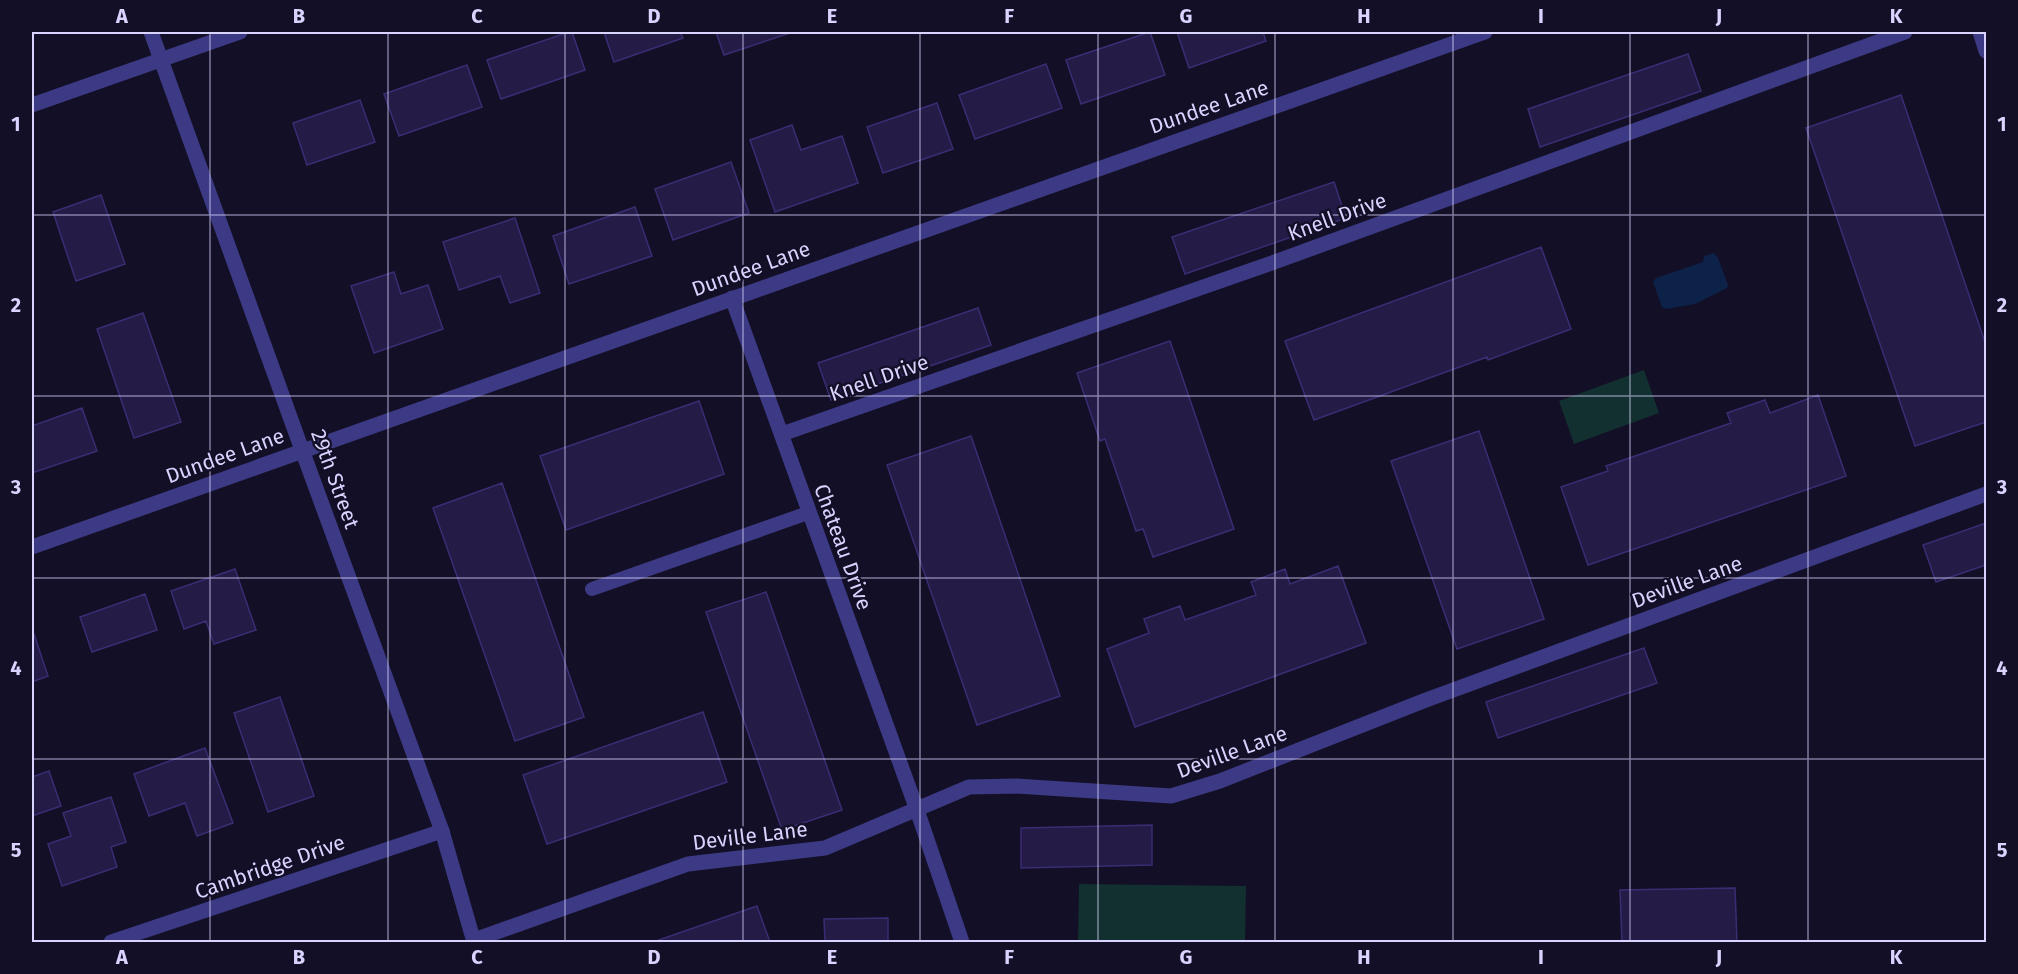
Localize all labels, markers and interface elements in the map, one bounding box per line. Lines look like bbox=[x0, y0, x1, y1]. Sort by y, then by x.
text: A bbox=[115, 4, 129, 28]
text: B bbox=[293, 4, 305, 28]
text: C bbox=[471, 4, 483, 28]
text: D bbox=[647, 4, 661, 28]
text: E bbox=[827, 4, 837, 28]
text: F bbox=[1004, 4, 1014, 28]
text: G bbox=[1180, 4, 1192, 28]
text: H bbox=[1357, 4, 1371, 28]
text: I bbox=[1538, 4, 1544, 28]
text: J bbox=[1715, 4, 1722, 28]
text: K bbox=[1890, 4, 1903, 28]
street label: Dundee Lane bbox=[1146, 74, 1272, 140]
text: 1 bbox=[11, 112, 21, 136]
text: 1 bbox=[1997, 112, 2007, 136]
street label: Knell Drive bbox=[1284, 187, 1390, 247]
street label: Dundee Lane bbox=[688, 235, 814, 303]
text: 2 bbox=[11, 293, 21, 317]
text: 2 bbox=[1997, 293, 2007, 317]
street label: Knell Drive bbox=[826, 349, 932, 407]
street label: Dundee Lane bbox=[162, 422, 288, 490]
street label: 29th Street bbox=[305, 426, 365, 533]
text: 3 bbox=[10, 475, 21, 499]
text: 3 bbox=[1996, 475, 2007, 499]
street label: Chateau Drive bbox=[808, 480, 878, 614]
street label: Deville Lane bbox=[1628, 550, 1746, 614]
text: 4 bbox=[10, 656, 22, 680]
text: 4 bbox=[1996, 656, 2008, 680]
street label: Deville Lane bbox=[1173, 720, 1291, 784]
street label: Deville Lane bbox=[691, 816, 809, 856]
street label: Cambridge Drive bbox=[192, 829, 348, 905]
text: 5 bbox=[11, 838, 22, 862]
text: 5 bbox=[1997, 838, 2008, 862]
text: A bbox=[115, 945, 129, 969]
text: B bbox=[293, 945, 305, 969]
text: C bbox=[471, 945, 483, 969]
text: D bbox=[647, 945, 661, 969]
text: E bbox=[827, 945, 837, 969]
text: F bbox=[1004, 945, 1014, 969]
text: G bbox=[1180, 945, 1192, 969]
text: H bbox=[1357, 945, 1371, 969]
text: I bbox=[1538, 945, 1544, 969]
text: J bbox=[1715, 945, 1722, 969]
text: K bbox=[1890, 945, 1903, 969]

